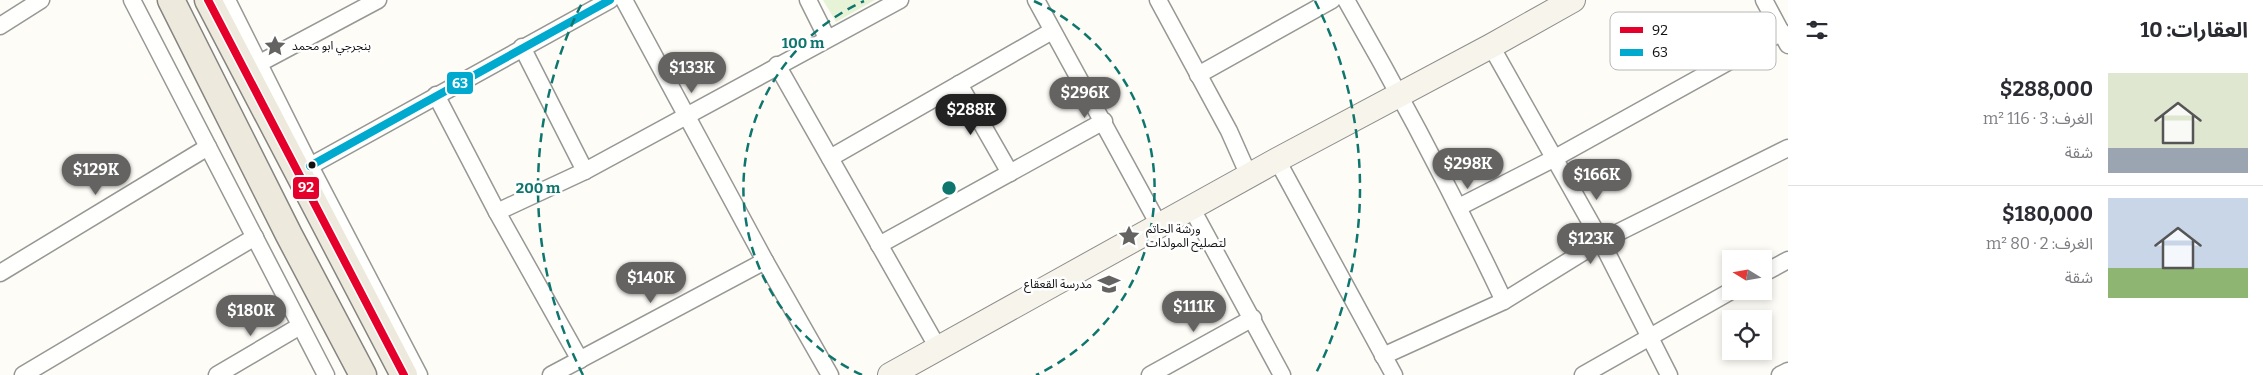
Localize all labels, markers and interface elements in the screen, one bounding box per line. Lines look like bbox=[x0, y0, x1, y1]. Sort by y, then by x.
legend bbox=[1610, 12, 1776, 70]
icon: filters bbox=[1803, 16, 1831, 44]
text: العقارات: 10 bbox=[2140, 17, 2248, 43]
text: 92 bbox=[1652, 22, 1668, 39]
place icon: بنجرجي ابو محمد bbox=[262, 33, 288, 59]
text: 100 m bbox=[782, 34, 825, 52]
place label: بنجرجي ابو محمد bbox=[292, 39, 371, 56]
text: 63 bbox=[1652, 44, 1668, 61]
pin: $133K bbox=[657, 52, 727, 94]
text: $133K bbox=[669, 58, 715, 77]
line badge: 63 bbox=[446, 71, 474, 95]
text: 63 bbox=[452, 75, 468, 92]
pin: $296K bbox=[1050, 76, 1120, 119]
text: $288,000 bbox=[2000, 76, 2093, 102]
text: $296K bbox=[1060, 83, 1110, 102]
icon: home bbox=[2148, 93, 2208, 153]
pin: $288K bbox=[936, 94, 1006, 136]
text: $288K bbox=[946, 100, 996, 119]
text: الغرف: 3 · 116 m² bbox=[1983, 109, 2093, 128]
text: شقة bbox=[2065, 143, 2093, 162]
pin: $298K bbox=[1433, 148, 1503, 190]
pin: $129K bbox=[61, 154, 131, 196]
text: $298K bbox=[1444, 154, 1492, 173]
pin: $166K bbox=[1562, 158, 1632, 201]
text: $129K bbox=[73, 160, 119, 179]
unlabelled marker bbox=[307, 160, 317, 170]
text: $166K bbox=[1574, 165, 1620, 184]
line badge: 92 bbox=[292, 176, 320, 200]
text: 92 bbox=[298, 179, 314, 196]
text: 200 m bbox=[516, 179, 561, 197]
centre of rings bbox=[940, 179, 958, 197]
text: $180,000 bbox=[2002, 201, 2093, 227]
icon: home bbox=[2148, 218, 2208, 278]
place label: ورشة الحاتم لتصليح المولدات bbox=[1146, 222, 1226, 252]
pin: $123K bbox=[1556, 222, 1626, 265]
place icon: ورشة الحاتم لتصليح المولدات bbox=[1116, 223, 1142, 249]
text: $123K bbox=[1568, 229, 1614, 248]
text: الغرف: 2 · 80 m² bbox=[1986, 234, 2093, 253]
north arrow bbox=[1722, 250, 1772, 300]
map controls bbox=[1722, 250, 1772, 360]
pin: $140K bbox=[616, 262, 686, 304]
text: $140K bbox=[627, 268, 675, 287]
text: شقة bbox=[2065, 268, 2093, 287]
school or university icon: مدرسة القعقاع bbox=[1096, 271, 1122, 297]
place label: مدرسة القعقاع bbox=[1024, 277, 1092, 293]
pin: $111K bbox=[1159, 290, 1229, 333]
pin: $180K bbox=[216, 294, 286, 337]
text: $111K bbox=[1173, 297, 1215, 316]
text: $180K bbox=[227, 301, 275, 320]
button: locate bbox=[1722, 310, 1772, 360]

